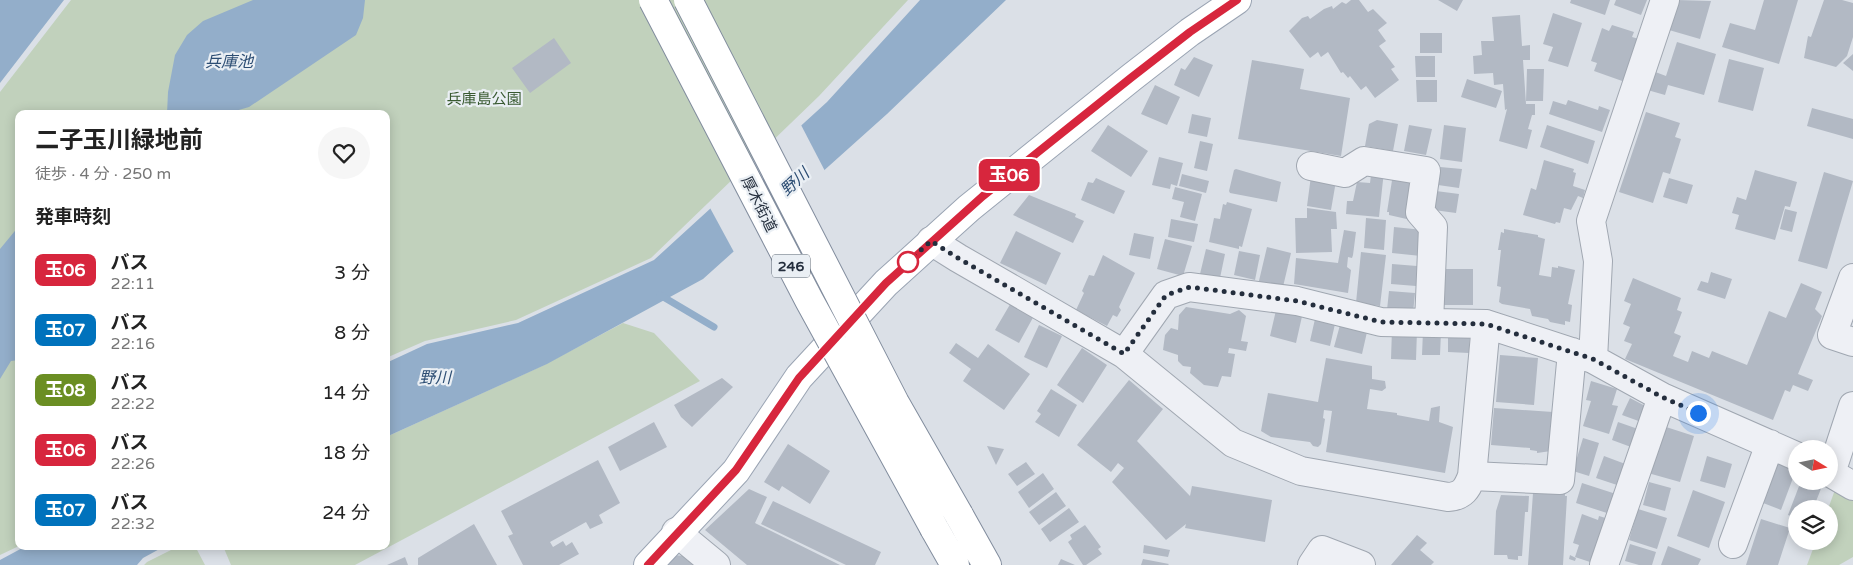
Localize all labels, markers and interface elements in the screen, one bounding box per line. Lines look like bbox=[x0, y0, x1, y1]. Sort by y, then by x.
water label: 兵庫池 bbox=[205, 52, 255, 72]
park label: 兵庫島公園 bbox=[446, 90, 522, 108]
text: 二子玉川緑地前 bbox=[35, 126, 203, 155]
button: heart bbox=[318, 127, 370, 179]
line badge: 玉06 bbox=[980, 159, 1038, 191]
water label: 野川 bbox=[776, 163, 815, 200]
text: 徒歩 · 4 分 · 250 m bbox=[35, 164, 171, 184]
text: 玉06 bbox=[989, 164, 1029, 186]
street label: 厚木街道 bbox=[737, 173, 781, 235]
text: 発車時刻 bbox=[35, 206, 111, 228]
unlabelled marker bbox=[897, 251, 919, 273]
text: バス bbox=[111, 252, 149, 274]
road number: 246 bbox=[772, 255, 810, 278]
text: 玉06 bbox=[45, 259, 86, 281]
text: 3 分 bbox=[334, 262, 370, 284]
text: 22:11 bbox=[111, 274, 155, 294]
text: バス bbox=[111, 312, 149, 334]
text: 玉07 bbox=[45, 319, 86, 341]
text: 8 分 bbox=[334, 322, 370, 344]
text: 22:16 bbox=[111, 334, 155, 354]
water label: 野川 bbox=[419, 368, 453, 388]
text: バス bbox=[111, 372, 149, 394]
text: 玉08 bbox=[45, 379, 86, 401]
text: 14 分 bbox=[322, 382, 370, 404]
text: 22:22 bbox=[111, 394, 155, 414]
your location bbox=[1686, 401, 1711, 426]
text: バス bbox=[111, 432, 149, 454]
text: 玉06 bbox=[45, 439, 86, 461]
north arrow bbox=[1788, 440, 1838, 490]
map controls bbox=[1788, 440, 1838, 550]
text: 18 分 bbox=[322, 442, 370, 464]
text: 22:26 bbox=[111, 454, 155, 474]
text: バス bbox=[111, 492, 149, 514]
text: 玉07 bbox=[45, 499, 86, 521]
button: layers bbox=[1788, 500, 1838, 550]
text: 24 分 bbox=[322, 502, 370, 524]
text: 22:32 bbox=[111, 514, 155, 534]

